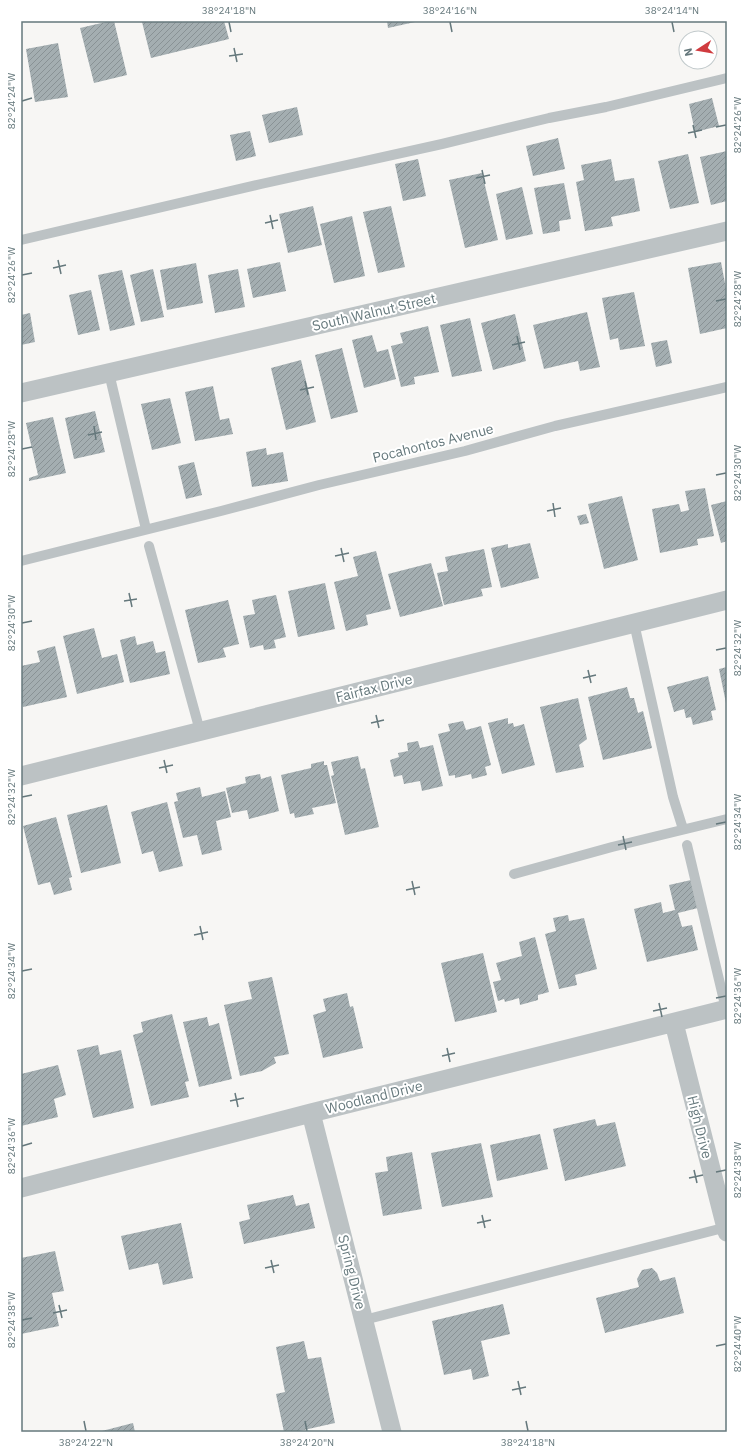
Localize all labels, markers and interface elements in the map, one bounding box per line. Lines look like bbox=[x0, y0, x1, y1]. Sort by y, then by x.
text: 38°24'18"N bbox=[202, 4, 256, 17]
text: 38°24'16"N bbox=[423, 4, 477, 17]
text: 38°24'14"N bbox=[645, 4, 699, 17]
north arrow bbox=[678, 30, 718, 70]
text: N bbox=[681, 47, 696, 57]
text: 82°24'24"W bbox=[5, 73, 18, 129]
text: 82°24'26"W bbox=[731, 97, 744, 153]
text: 82°24'26"W bbox=[5, 247, 18, 303]
text: 82°24'28"W bbox=[731, 271, 744, 327]
street label: South Walnut Street bbox=[310, 289, 438, 335]
street label: Pocahontos Avenue bbox=[371, 419, 496, 467]
text: 82°24'28"W bbox=[5, 421, 18, 477]
text: 82°24'30"W bbox=[731, 445, 744, 501]
text: 82°24'30"W bbox=[5, 595, 18, 651]
text: 82°24'32"W bbox=[731, 620, 744, 676]
street label: Fairfax Drive bbox=[334, 670, 414, 706]
text: 82°24'32"W bbox=[5, 769, 18, 825]
text: 82°24'34"W bbox=[731, 794, 744, 850]
text: 82°24'34"W bbox=[5, 943, 18, 999]
text: 82°24'36"W bbox=[731, 968, 744, 1024]
street label: Woodland Drive bbox=[324, 1076, 425, 1118]
street label: High Drive bbox=[683, 1094, 717, 1161]
text: 82°24'36"W bbox=[5, 1118, 18, 1174]
text: 82°24'38"W bbox=[731, 1142, 744, 1198]
street label: Spring Drive bbox=[334, 1233, 370, 1311]
text: 82°24'38"W bbox=[5, 1292, 18, 1348]
text: 82°24'40"W bbox=[731, 1316, 744, 1372]
text: 38°24'22"N bbox=[59, 1436, 113, 1449]
text: 38°24'20"N bbox=[280, 1436, 334, 1449]
text: 38°24'18"N bbox=[501, 1436, 555, 1449]

